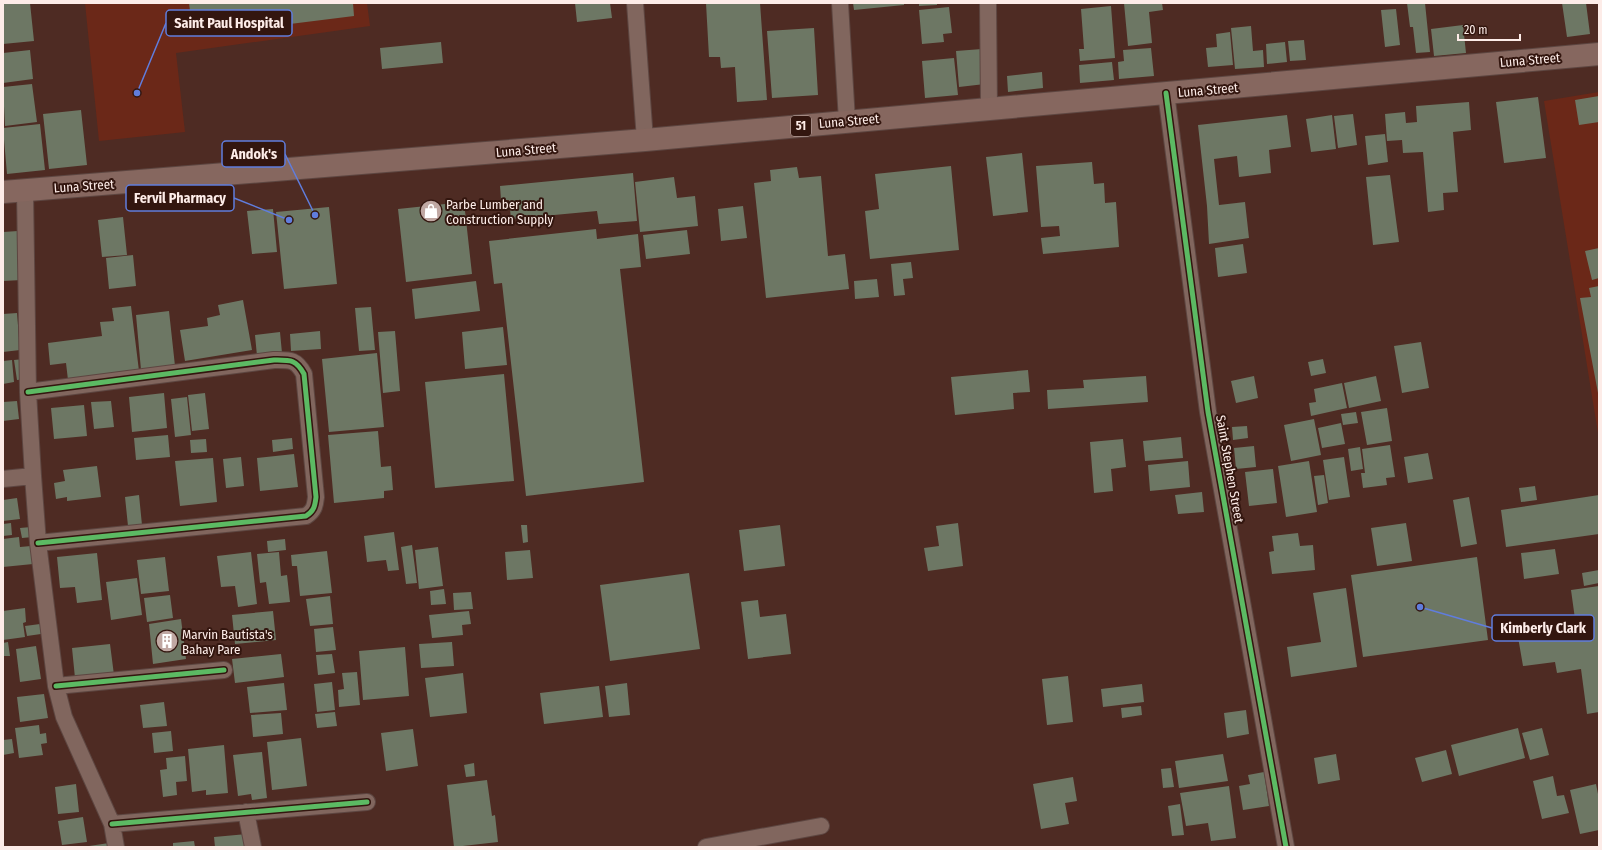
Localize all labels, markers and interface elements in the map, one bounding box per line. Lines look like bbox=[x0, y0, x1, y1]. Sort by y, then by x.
callout: Saint Paul Hospital bbox=[166, 10, 292, 36]
text: Saint Paul Hospital bbox=[174, 15, 284, 32]
scale bar bbox=[1458, 16, 1520, 42]
text: 20 m bbox=[1464, 23, 1488, 37]
street label: Luna Street bbox=[1499, 50, 1562, 70]
street label: Luna Street bbox=[1177, 80, 1240, 100]
street label: Luna Street bbox=[818, 111, 881, 131]
road number: 51 bbox=[791, 116, 811, 136]
street label: Luna Street bbox=[495, 140, 558, 160]
callout: Andok's bbox=[222, 141, 285, 167]
text: Andok's bbox=[230, 146, 277, 163]
street label: Luna Street bbox=[53, 176, 115, 196]
callout: Fervil Pharmacy bbox=[126, 185, 234, 211]
text: Fervil Pharmacy bbox=[134, 190, 226, 207]
place label: Parbe Lumber and Construction Supply bbox=[446, 197, 553, 227]
shop icon: Parbe Lumber and Construction Supply bbox=[418, 198, 444, 224]
street label: Saint Stephen Street bbox=[1213, 414, 1247, 525]
callout: Kimberly Clark bbox=[1492, 615, 1594, 641]
text: Kimberly Clark bbox=[1500, 620, 1587, 637]
place label: Marvin Bautista's Bahay Pare bbox=[182, 627, 273, 657]
building icon: Marvin Bautista's Bahay Pare bbox=[154, 628, 180, 654]

